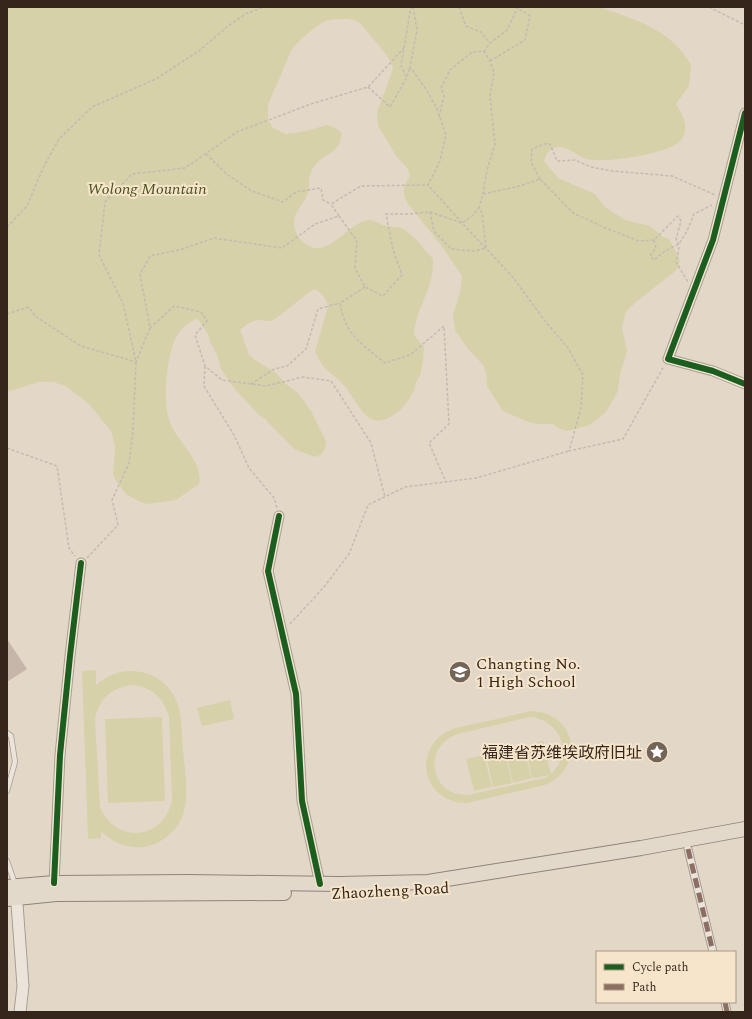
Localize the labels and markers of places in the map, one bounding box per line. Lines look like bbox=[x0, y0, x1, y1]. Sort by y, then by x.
place label: Changting No. 1 High School bbox=[476, 652, 581, 694]
school or university icon: Changting No. 1 High School bbox=[447, 659, 473, 685]
place icon: 福建省苏维埃政府旧址 bbox=[644, 739, 670, 765]
place label: 福建省苏维埃政府旧址 bbox=[482, 741, 642, 765]

